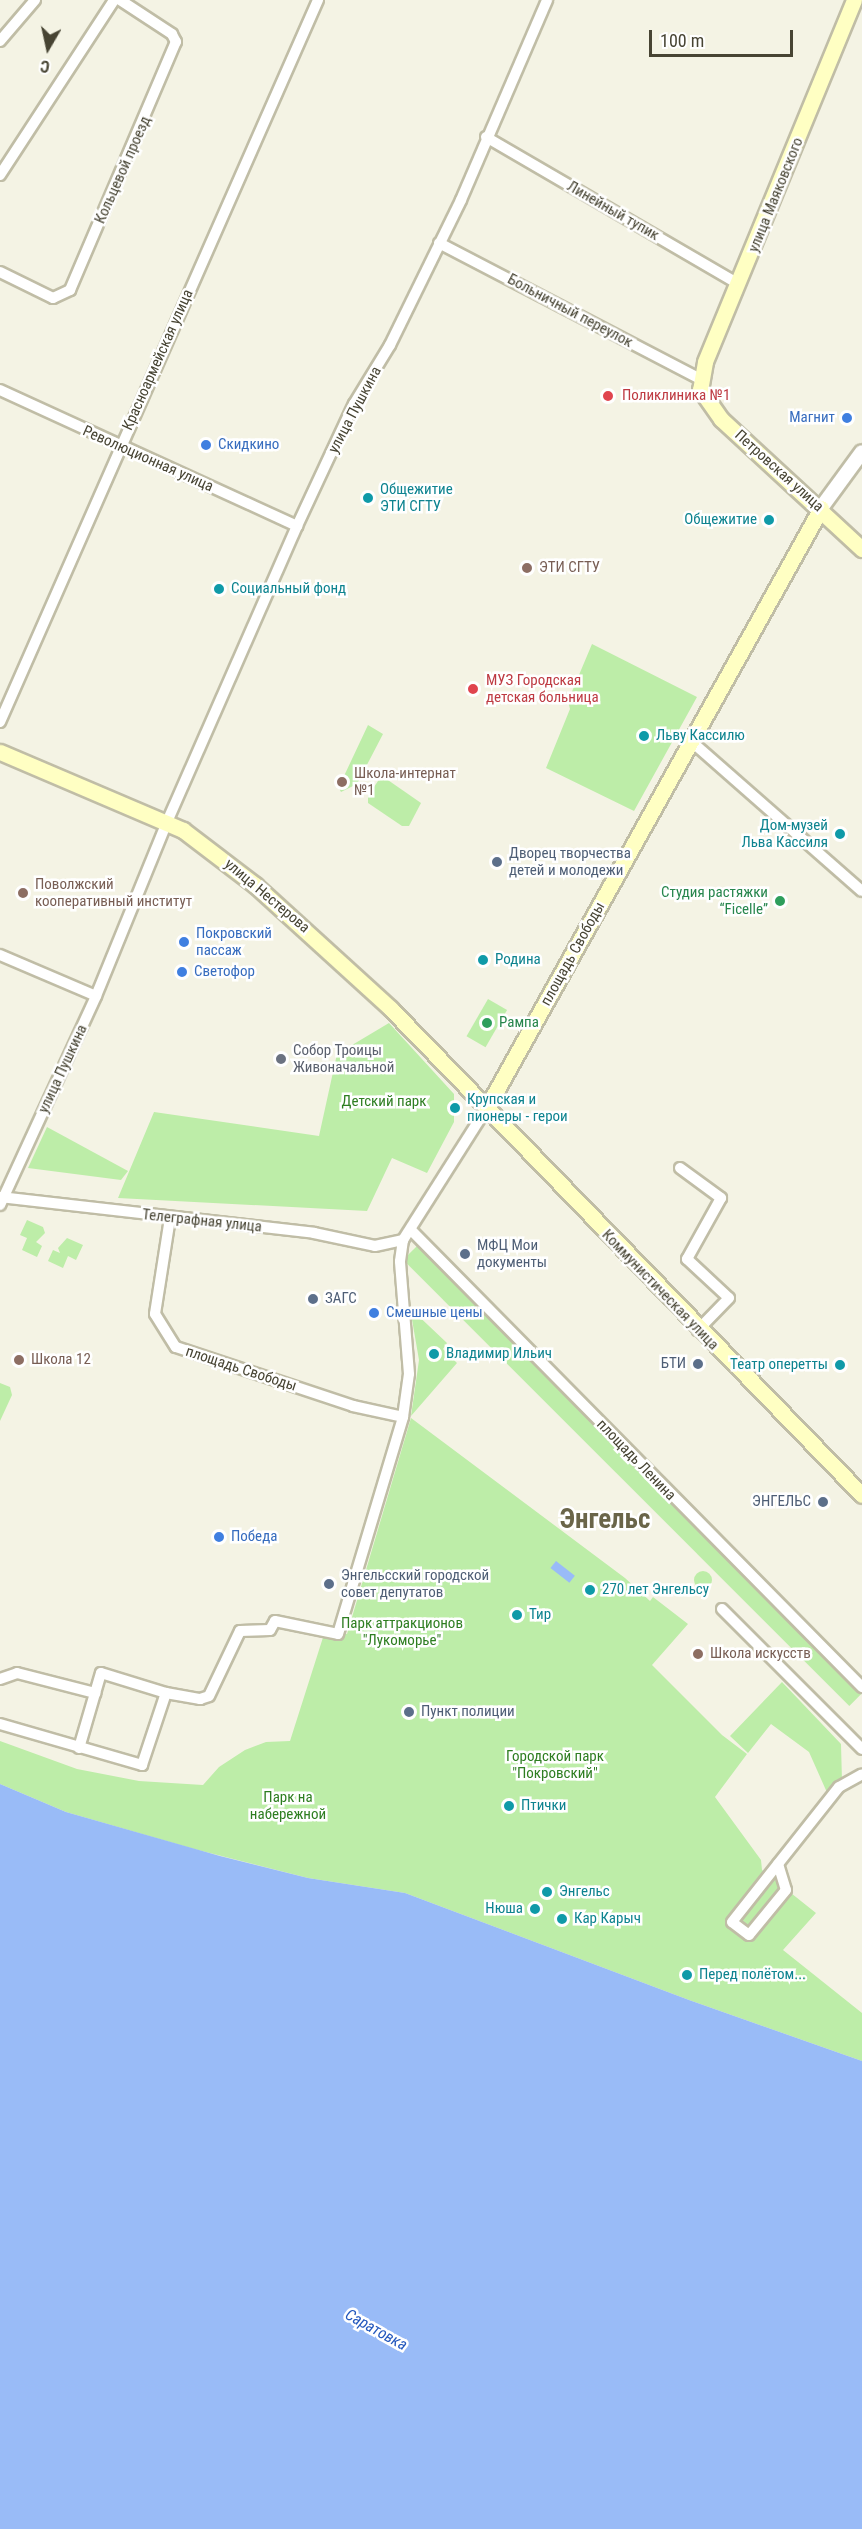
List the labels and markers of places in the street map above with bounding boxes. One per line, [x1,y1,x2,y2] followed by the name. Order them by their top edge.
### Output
[599,387,617,405] marker: Поликлиника №1
[622,387,730,405] place label: Поликлиника №1
[789,409,835,427] place label: Магнит
[840,411,854,425] marker: Магнит
[218,436,279,454] place label: Скидкино
[199,438,213,452] marker: Скидкино
[380,480,453,515] place label: Общежитие ЭТИ СГТУ
[361,491,375,505] marker: Общежитие ЭТИ СГТУ
[684,511,757,529] place label: Общежитие
[762,513,776,527] marker: Общежитие
[539,559,600,577] place label: ЭТИ СГТУ
[520,561,534,575] marker: ЭТИ СГТУ
[231,580,346,598] place label: Социальный фонд
[212,582,226,596] marker: Социальный фонд
[486,671,599,706] place label: МУЗ Городская детская больница
[464,680,482,698] marker: МУЗ Городская детская больница
[656,727,745,745] place label: Льву Кассилю
[637,729,651,743] marker: Льву Кассилю
[354,764,456,799] place label: Школа-интернат №1
[335,775,349,789] marker: Школа-интернат №1
[741,816,828,851] place label: Дом-музей Льва Кассиля
[833,827,847,841] marker: Дом-музей Льва Кассиля
[509,844,631,879] place label: Дворец творчества детей и молодежи
[490,855,504,869] marker: Дворец творчества детей и молодежи
[35,875,192,910] place label: Поволжский кооперативный институт
[661,883,768,918] place label: Студия растяжки “Ficelle”
[16,886,30,900] marker: Поволжский кооперативный институт
[773,894,787,908] marker: Студия растяжки “Ficelle”
[196,924,272,959] place label: Покровский пассаж
[177,935,191,949] marker: Покровский пассаж
[495,951,541,969] place label: Родина
[476,953,490,967] marker: Родина
[194,963,255,981] place label: Светофор
[175,965,189,979] marker: Светофор
[499,1014,539,1032] place label: Рампа
[480,1016,494,1030] marker: Рампа
[293,1041,394,1076] place label: Собор Троицы Живоначальной
[274,1052,288,1066] marker: Собор Троицы Живоначальной
[467,1090,568,1125] place label: Крупская и пионеры - герои
[448,1101,462,1115] marker: Крупская и пионеры - герои
[477,1236,547,1271] place label: МФЦ Мои документы
[458,1247,472,1261] marker: МФЦ Мои документы
[325,1290,357,1308] place label: ЗАГС
[306,1292,320,1306] marker: ЗАГС
[386,1304,483,1322] place label: Смешные цены
[367,1306,381,1320] marker: Смешные цены
[446,1345,552,1363] place label: Владимир Ильич
[427,1347,441,1361] marker: Владимир Ильич
[31,1351,91,1369] place label: Школа 12
[12,1353,26,1367] marker: Школа 12
[661,1355,686,1373] place label: БТИ
[730,1356,828,1374] place label: Театр оперетты
[691,1357,705,1371] marker: БТИ
[833,1358,847,1372] marker: Театр оперетты
[752,1493,811,1511] place label: ЭНГЕЛЬС
[816,1495,830,1509] marker: ЭНГЕЛЬС
[231,1528,277,1546] place label: Победа
[212,1530,226,1544] marker: Победа
[341,1566,489,1601] place label: Энгельсский городской совет депутатов
[322,1577,336,1591] marker: Энгельсский городской совет депутатов
[602,1581,709,1599] place label: 270 лет Энгельсу
[583,1583,597,1597] marker: 270 лет Энгельсу
[529,1606,551,1624] place label: Тир
[510,1608,524,1622] marker: Тир
[710,1645,811,1663] place label: Школа искусств
[691,1647,705,1661] marker: Школа искусств
[421,1703,515,1721] place label: Пункт полиции
[402,1705,416,1719] marker: Пункт полиции
[521,1797,566,1815] place label: Птички
[502,1799,516,1813] marker: Птички
[559,1883,610,1901] place label: Энгельс
[540,1885,554,1899] marker: Энгельс
[485,1900,523,1918] place label: Нюша
[528,1902,542,1916] marker: Нюша
[574,1910,641,1928] place label: Кар Карыч
[555,1912,569,1926] marker: Кар Карыч
[699,1966,806,1984] place label: Перед полётом...
[680,1968,694,1982] marker: Перед полётом...

